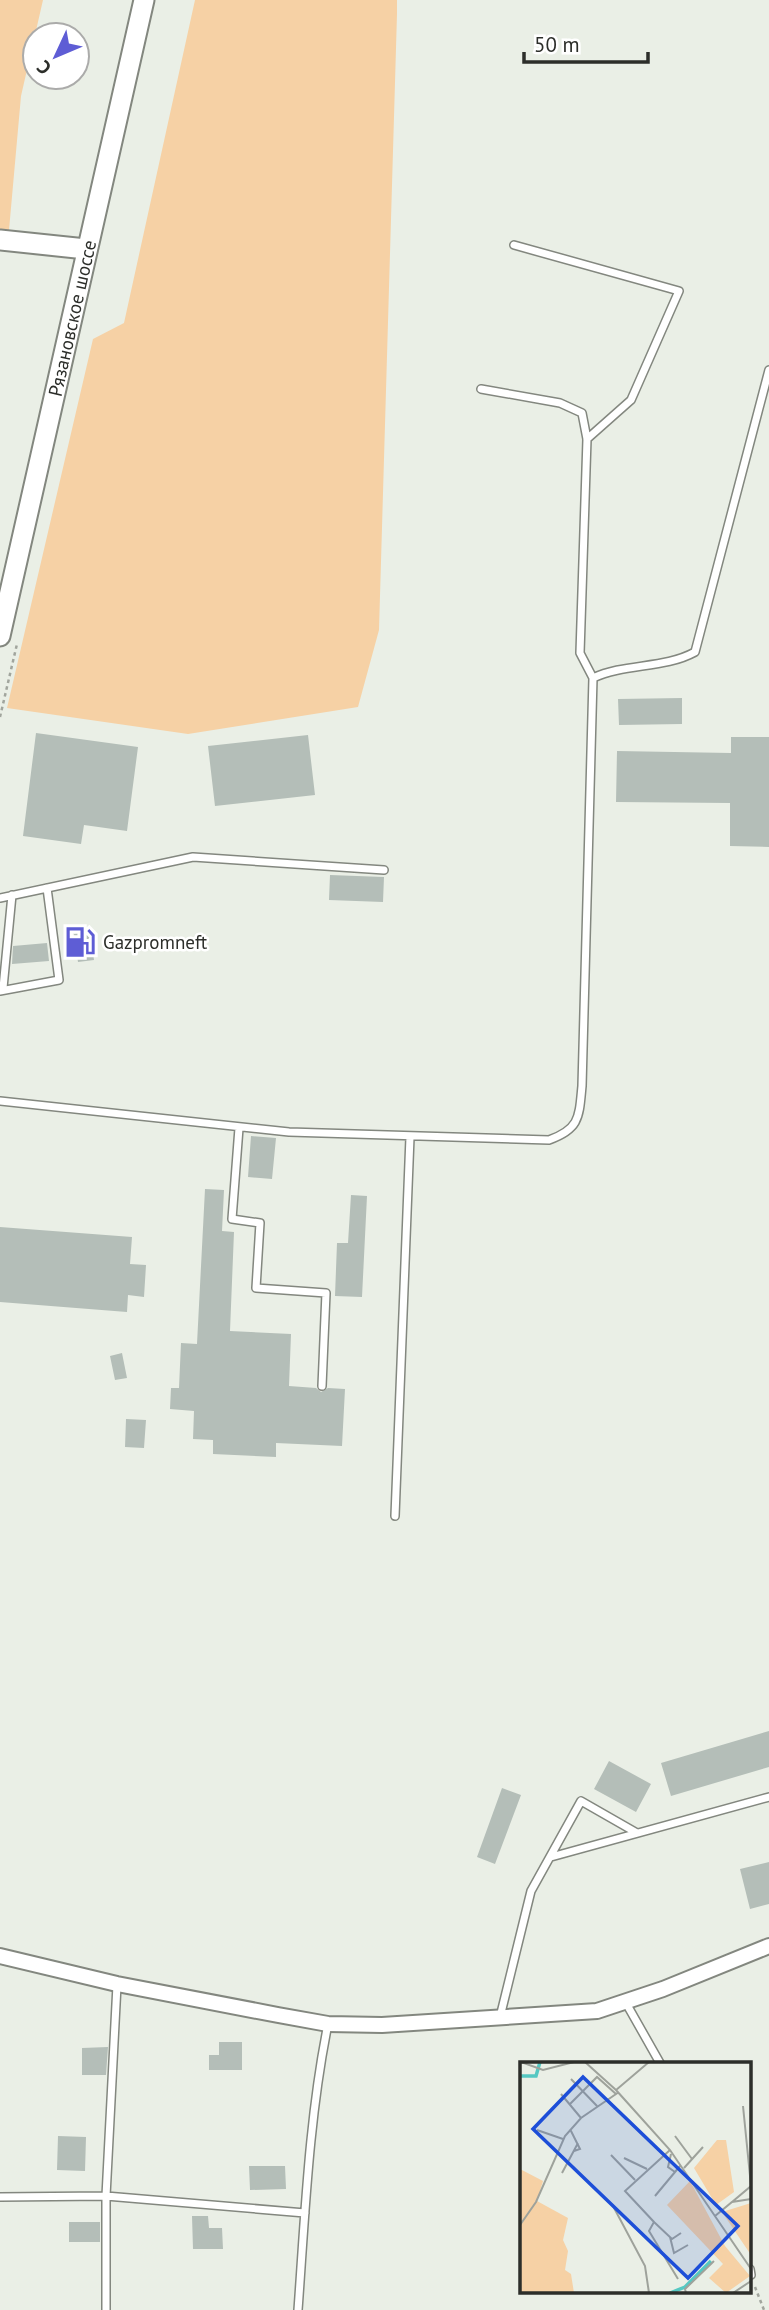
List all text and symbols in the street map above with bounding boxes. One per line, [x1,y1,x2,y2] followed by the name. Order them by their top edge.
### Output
[21,21,91,91] north arrow
[524,21,648,65] scale bar
[534,31,580,58] text: 50 m
[31,55,56,80] text: С
[43,238,101,399] street label: Рязановское шоссе
[63,925,97,959] fuel station icon: Gazpromneft
[103,930,208,954] place label: Gazpromneft
[520,2062,752,2292] inset map

